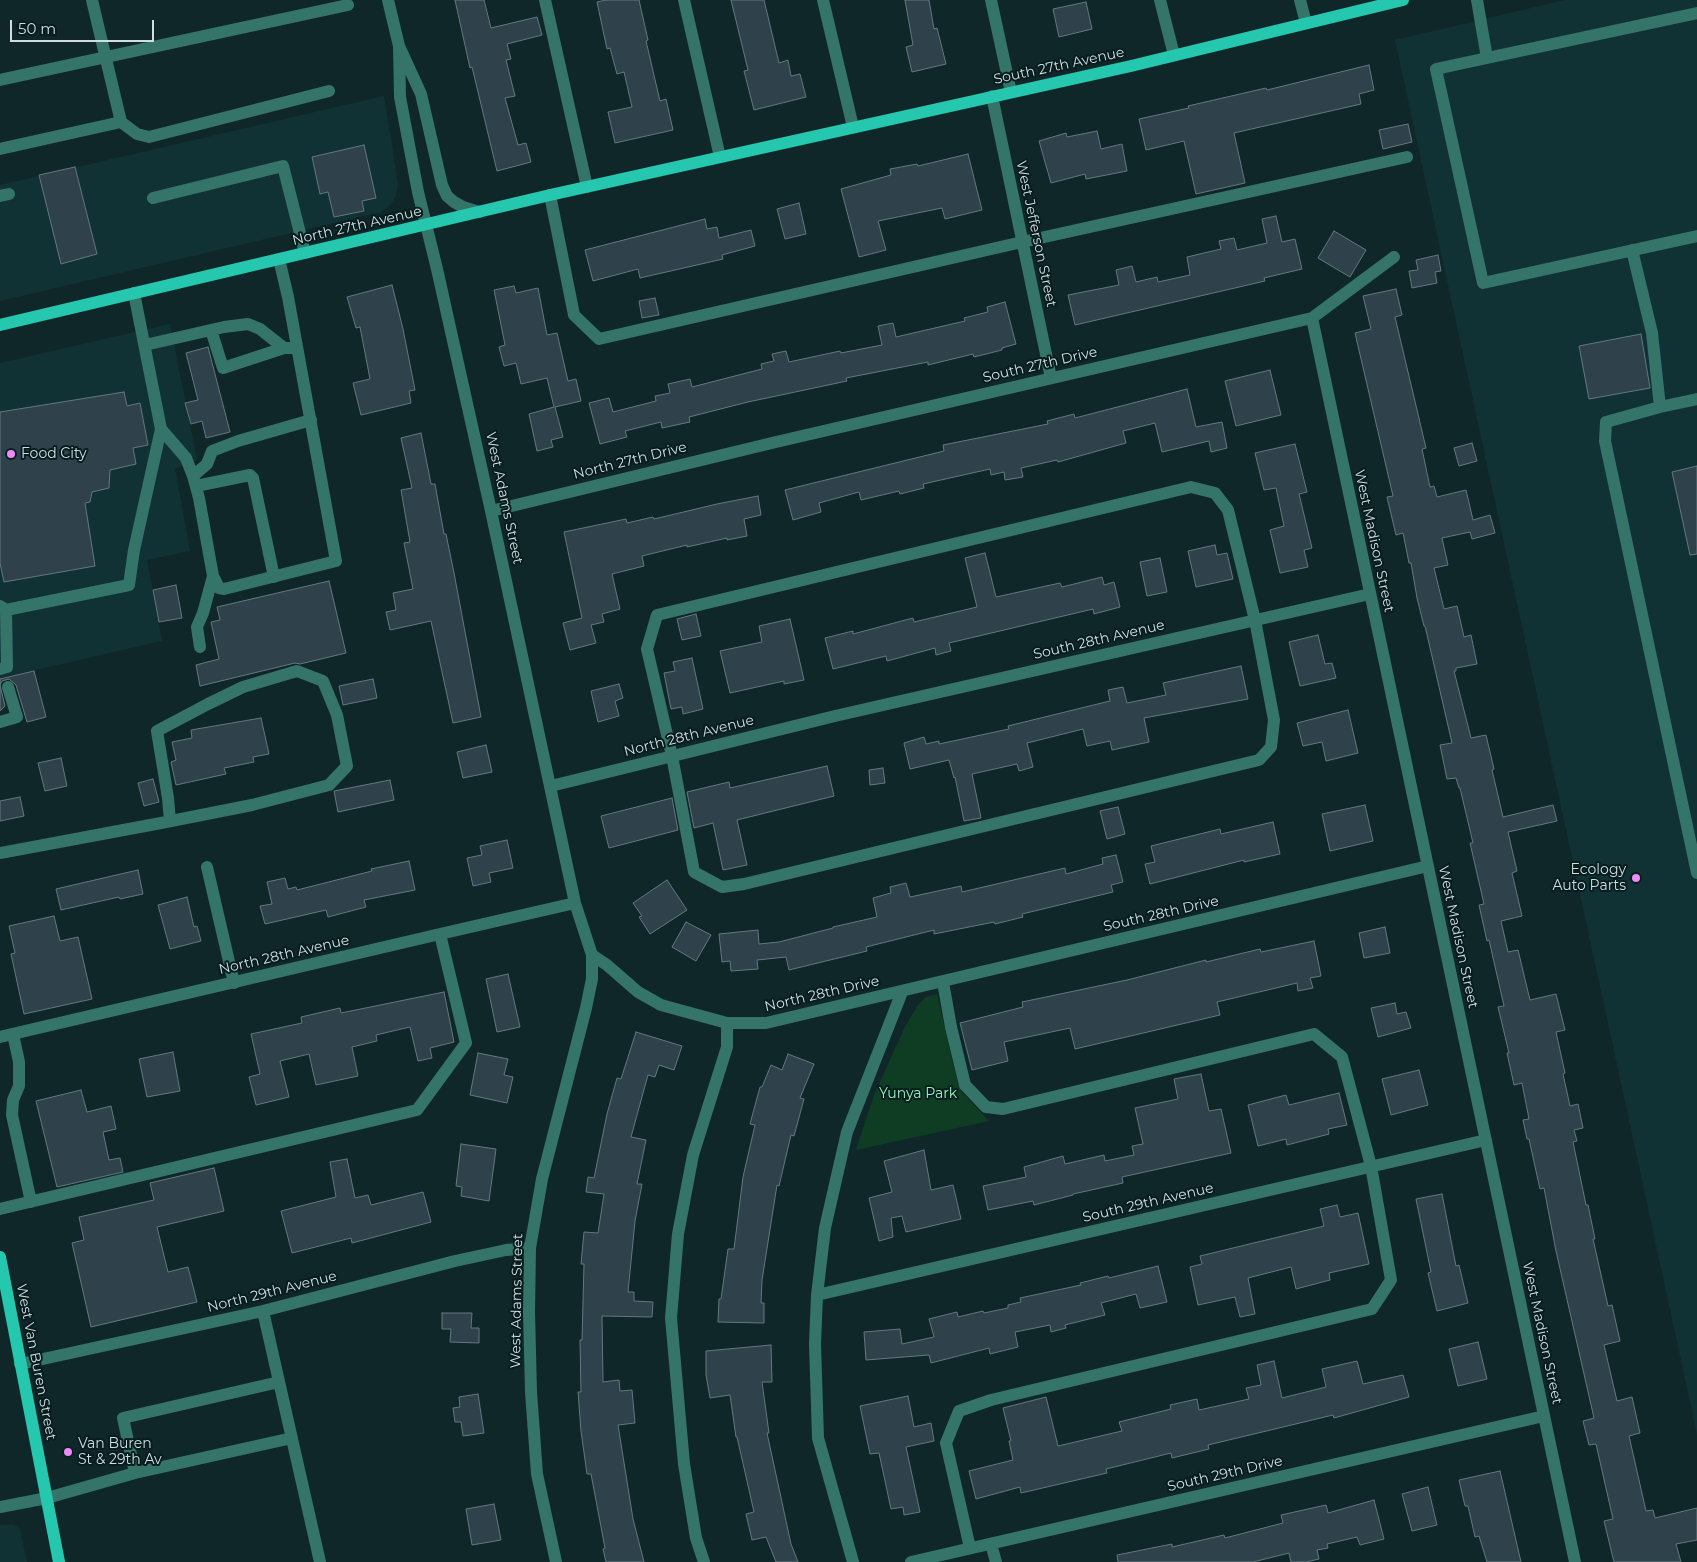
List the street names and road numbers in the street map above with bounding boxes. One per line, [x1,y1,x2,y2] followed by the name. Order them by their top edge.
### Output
[992,44,1126,88] street label: South 27th Avenue
[1012,159,1060,309] street label: West Jefferson Street
[291,203,423,249] street label: North 27th Avenue
[981,344,1099,386] street label: South 27th Drive
[482,430,526,566] street label: West Adams Street
[572,439,688,483] street label: North 27th Drive
[1351,468,1397,614] street label: West Madison Street
[1032,617,1166,663] street label: South 28th Avenue
[622,712,756,760] street label: North 28th Avenue
[1435,864,1481,1010] street label: West Madison Street
[1102,893,1220,935] street label: South 28th Drive
[217,932,351,978] street label: North 28th Avenue
[763,973,881,1015] street label: North 28th Drive
[1081,1180,1215,1226] street label: South 29th Avenue
[507,1233,527,1369] street label: West Adams Street
[1519,1260,1565,1406] street label: West Madison Street
[205,1268,339,1316] street label: North 29th Avenue
[13,1282,59,1442] street label: West Van Buren Street
[1166,1453,1284,1495] street label: South 29th Drive

